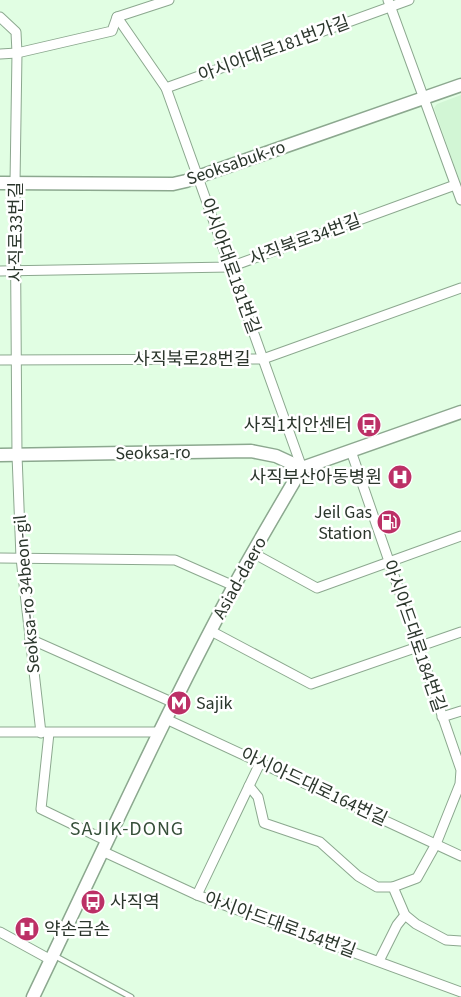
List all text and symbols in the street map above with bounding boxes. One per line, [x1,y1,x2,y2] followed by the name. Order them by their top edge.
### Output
[195,10,353,88] street label: 아시아대로181번가길
[183,134,289,192] street label: Seoksabuk-ro
[4,182,29,282] street label: 사직로33번길
[194,195,266,337] street label: 아시아대로181번길
[246,208,364,272] street label: 사직북로34번길
[133,347,251,372] street label: 사직북로28번길
[356,412,382,438] bus stop icon: 사직1치안센터
[244,413,352,438] place label: 사직1치안센터
[115,440,191,466] street label: Seoksa-ro
[387,464,413,490] hospital icon: 사직부산아동병원
[250,465,382,490] place label: 사직부산아동병원
[314,500,372,546] place label: Jeil Gas Station
[376,509,402,535] fuel station icon: Jeil Gas Station
[8,514,46,674] street label: Seoksa-ro 34beon-gil
[207,532,273,624] street label: Asiad-daero
[376,557,452,715] street label: 아시아드대로184번길
[166,690,192,716] metro station icon: Sajik
[196,691,233,716] place label: Sajik
[237,742,391,832] street label: 아시아드대로164번길
[70,815,184,843] district label: SAJIK-DONG
[201,886,359,964] street label: 아시아드대로154번길
[80,889,106,915] bus stop icon: 사직역
[110,890,160,915] place label: 사직역
[14,916,40,942] hospital icon: 약손금손
[44,917,110,942] place label: 약손금손

